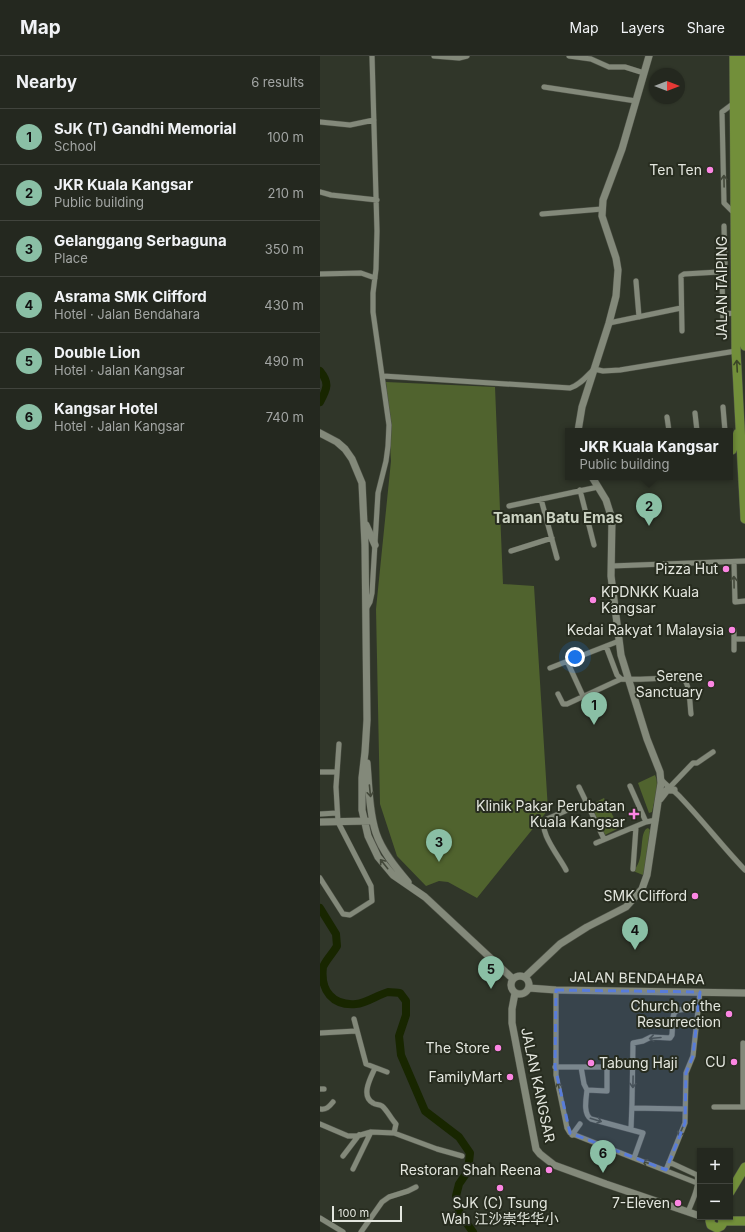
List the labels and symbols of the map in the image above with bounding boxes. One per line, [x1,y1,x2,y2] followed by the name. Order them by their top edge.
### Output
[649,68,685,104] north arrow
[649,161,702,178] place label: Ten Ten
[705,165,715,175] marker: Ten Ten
[720,175,727,188] one-way arrow
[713,236,730,340] street label: JALAN TAIPING
[733,360,741,373] one-way arrow
[636,493,662,526] pin: 2
[493,508,623,527] district label: Taman Batu Emas
[655,560,718,577] place label: Pizza Hut
[721,564,731,574] marker: Pizza Hut
[731,576,738,589] one-way arrow
[601,583,699,616] place label: KPDNKK Kuala Kangsar
[588,595,598,605] marker: KPDNKK Kuala Kangsar
[567,621,724,638] place label: Kedai Rakyat 1 Malaysia
[727,625,737,635] marker: Kedai Rakyat 1 Malaysia
[565,647,585,667] your location
[636,667,703,700] place label: Serene Sanctuary
[706,679,716,689] marker: Serene Sanctuary
[581,692,607,725] pin: 1
[366,784,373,797] one-way arrow
[476,797,625,830] place label: Klinik Pakar Perubatan Kuala Kangsar
[628,808,640,820] marker: Klinik Pakar Perubatan Kuala Kangsar
[426,829,452,862] pin: 3
[379,858,388,869] one-way arrow
[604,887,687,904] place label: SMK Clifford
[690,891,700,901] marker: SMK Clifford
[622,917,648,950] pin: 4
[478,956,504,989] pin: 5
[569,968,705,987] street label: JALAN BENDAHARA
[630,997,721,1030] place label: Church of the Resurrection
[724,1009,734,1019] marker: Church of the Resurrection
[518,1026,559,1144] street label: JALAN KANGSAR
[648,1034,661,1041] one-way arrow
[426,1039,490,1056] place label: The Store
[493,1043,503,1053] marker: The Store
[705,1053,726,1070] place label: CU
[599,1054,678,1071] place label: Tabung Haji
[729,1057,739,1067] marker: CU
[586,1058,596,1068] marker: Tabung Haji
[429,1068,502,1085] place label: FamilyMart
[505,1072,515,1082] marker: FamilyMart
[629,1075,637,1088] one-way arrow
[554,1082,562,1095] one-way arrow
[589,1117,602,1124] one-way arrow
[677,1125,685,1137] one-way arrow
[590,1140,616,1173] pin: 6
[642,1158,654,1166] one-way arrow
[400,1161,541,1178] place label: Restoran Shah Reena
[544,1165,554,1175] marker: Restoran Shah Reena
[495,1183,505,1193] marker: SJK (C) Tsung Wah 江沙崇华华小
[441,1194,559,1227] place label: SJK (C) Tsung Wah 江沙崇华华小
[612,1194,670,1211] place label: 7-Eleven
[673,1198,683,1208] marker: 7-Eleven
[332,1204,402,1223] scale bar

